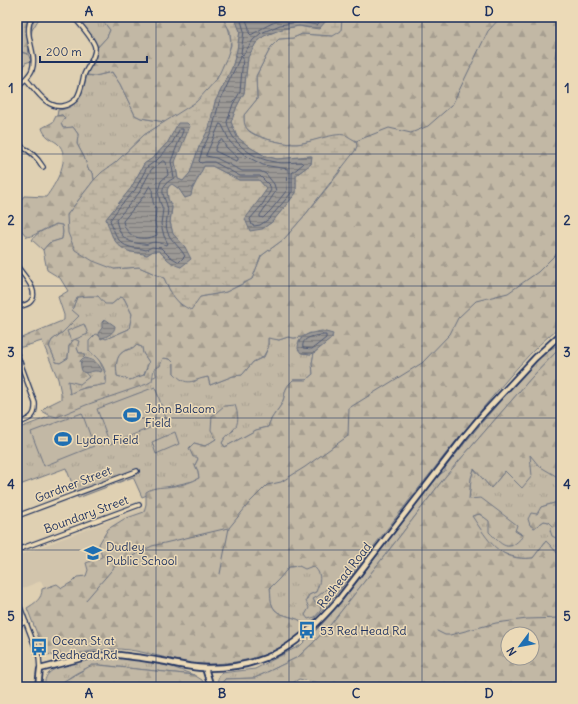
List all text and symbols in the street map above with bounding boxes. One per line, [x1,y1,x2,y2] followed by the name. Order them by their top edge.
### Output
[85,3,94,20] text: A
[218,3,227,20] text: B
[352,3,361,20] text: C
[484,3,494,20] text: D
[40,38,147,64] scale bar
[46,44,82,59] text: 200 m
[8,80,14,97] text: 1
[564,80,570,97] text: 1
[7,212,15,229] text: 2
[563,212,571,229] text: 2
[7,344,15,361] text: 3
[563,344,571,361] text: 3
[145,401,216,430] place label: John Balcom Field
[122,405,142,425] sports icon: John Balcom Field
[53,429,73,449] sports icon: Lydon Field
[76,432,139,447] place label: Lydon Field
[33,463,113,505] street label: Gardner Street
[7,476,15,493] text: 4
[563,476,571,493] text: 4
[42,492,130,536] street label: Boundary Street
[106,539,177,568] place label: Dudley Public School
[314,539,374,611] street label: Redhead Road
[83,543,103,563] school or university icon: Dudley Public School
[7,608,15,625] text: 5
[563,608,571,625] text: 5
[297,620,317,640] bus stop icon: 53 Red Head Rd
[320,623,407,638] place label: 53 Red Head Rd
[500,626,540,666] north arrow
[52,633,118,662] place label: Ocean St at Redhead Rd
[29,637,49,657] bus stop icon: Ocean St at Redhead Rd
[504,644,519,658] text: N
[85,685,94,702] text: A
[218,685,227,702] text: B
[352,685,361,702] text: C
[484,685,494,702] text: D

